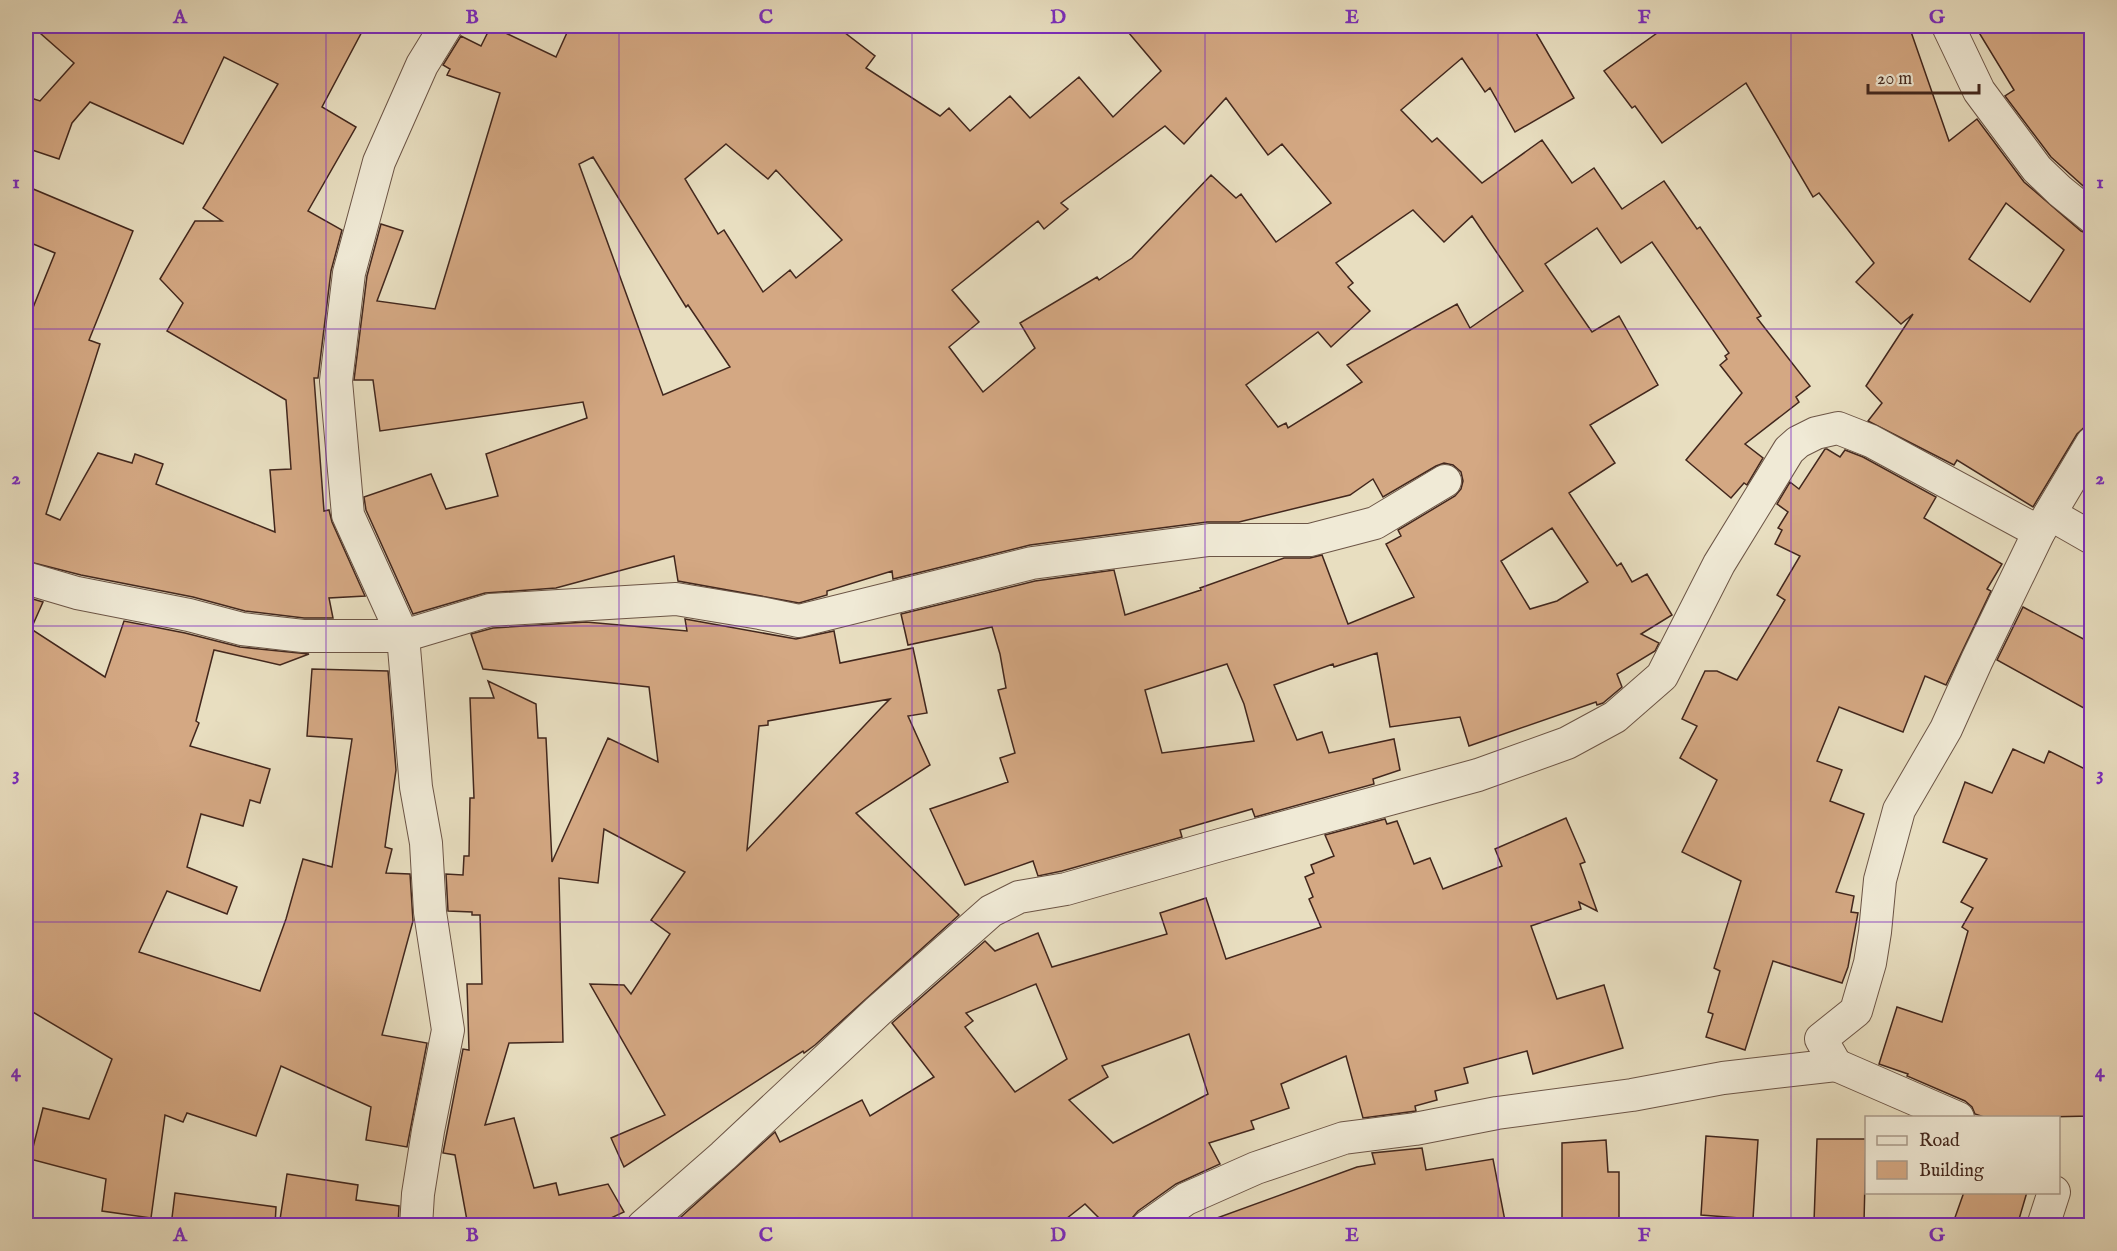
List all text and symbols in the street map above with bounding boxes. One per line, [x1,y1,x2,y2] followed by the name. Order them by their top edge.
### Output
[172,5,188,30] text: A
[465,5,479,30] text: B
[759,5,773,30] text: C
[1050,5,1066,30] text: D
[1345,5,1359,30] text: E
[1638,5,1651,30] text: F
[1929,5,1946,30] text: G
[1868,57,1979,95] scale bar
[1877,68,1912,91] text: 20 m
[12,170,20,195] text: 1
[2096,170,2104,195] text: 1
[11,466,21,491] text: 2
[2095,466,2105,491] text: 2
[12,762,20,787] text: 3
[2096,762,2104,787] text: 3
[11,1059,22,1084] text: 4
[2095,1059,2106,1084] text: 4
[1865,1116,2060,1194] legend
[1919,1130,1960,1153] text: Road
[1919,1160,1984,1183] text: Building
[172,1223,188,1248] text: A
[465,1223,479,1248] text: B
[759,1223,773,1248] text: C
[1050,1223,1066,1248] text: D
[1345,1223,1359,1248] text: E
[1638,1223,1651,1248] text: F
[1929,1223,1946,1248] text: G

